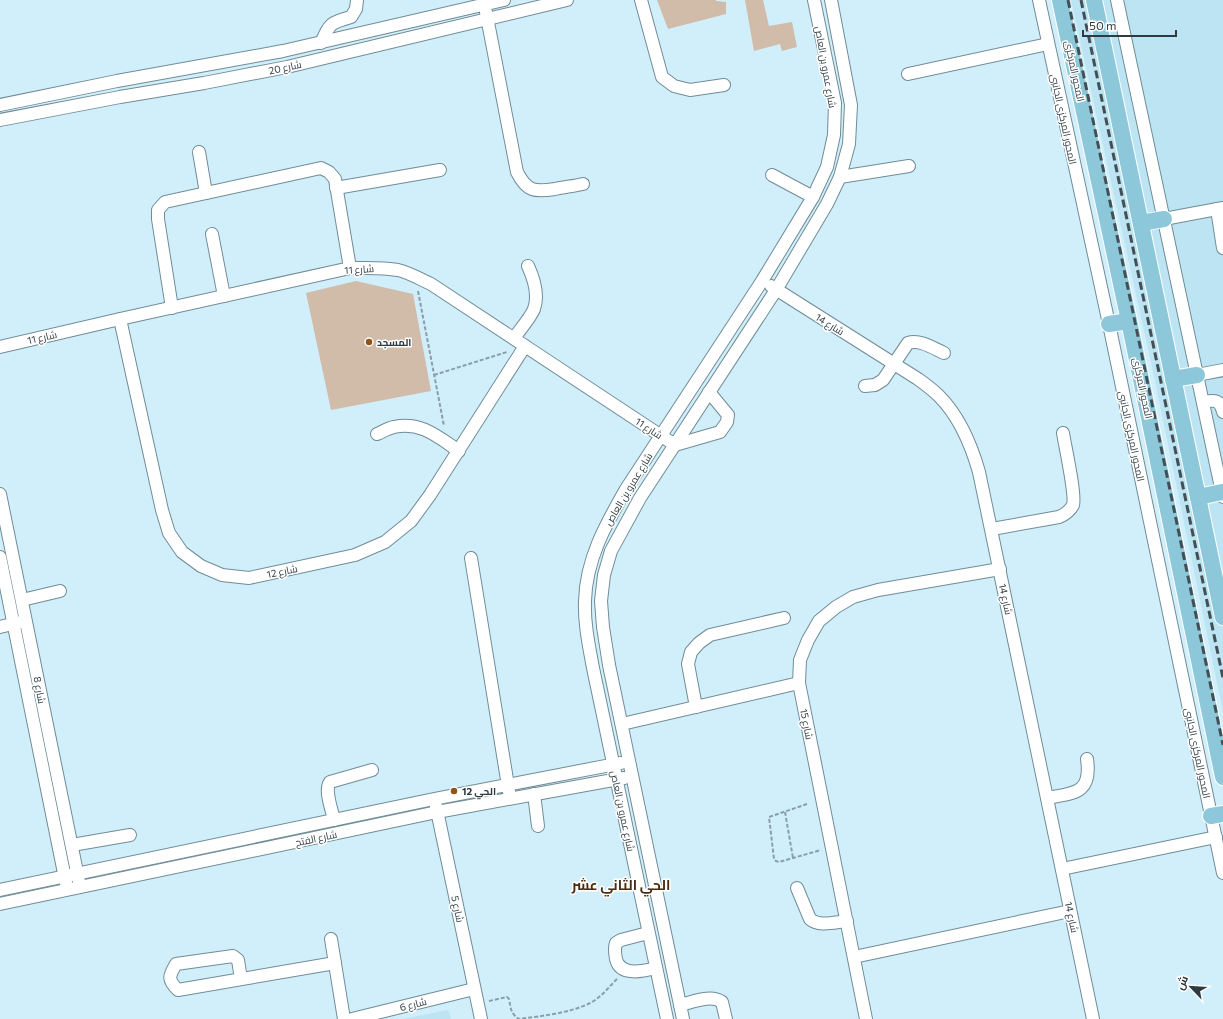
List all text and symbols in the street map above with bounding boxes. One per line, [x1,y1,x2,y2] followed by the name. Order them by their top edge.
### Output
[1083,12,1176,38] scale bar
[1089,18,1117,32] text: 50 m
[812,25,839,109] street label: شارع عمرو بن العاص
[1062,39,1087,103] street label: المحور المركزى
[267,58,303,77] street label: شارع 20
[1048,73,1079,165] street label: المحور المركزى الجانبى
[344,262,374,277] street label: شارع 11
[813,311,847,338] street label: شارع 14
[26,328,58,347] street label: شارع 11
[377,336,411,349] place label: المسجد
[364,337,374,347] marker: المسجد
[1130,356,1155,420] street label: المحور المركزى
[1116,390,1147,482] street label: المحور المركزى الجانبى
[633,415,665,442] street label: شارع 11
[602,451,655,528] street label: شارع عمرو بن العاص
[266,562,299,581] street label: شارع 12
[996,582,1015,616] street label: شارع 14
[31,675,49,705] street label: شارع 8
[797,707,816,741] street label: شارع 15
[1182,707,1213,799] street label: المحور المركزى الجانبى
[608,769,637,853] street label: شارع عمرو بن العاص
[462,785,496,800] place label: الحي 12
[449,786,459,796] marker: الحي 12
[294,828,338,849] street label: شارع الفتح
[571,876,670,897] district label: الحي الثاني عشر
[448,895,467,924] street label: شارع 5
[1062,900,1081,934] street label: شارع 14
[1171,967,1211,1007] north arrow
[1173,973,1191,992] text: ش
[398,995,428,1014] street label: شارع 6

